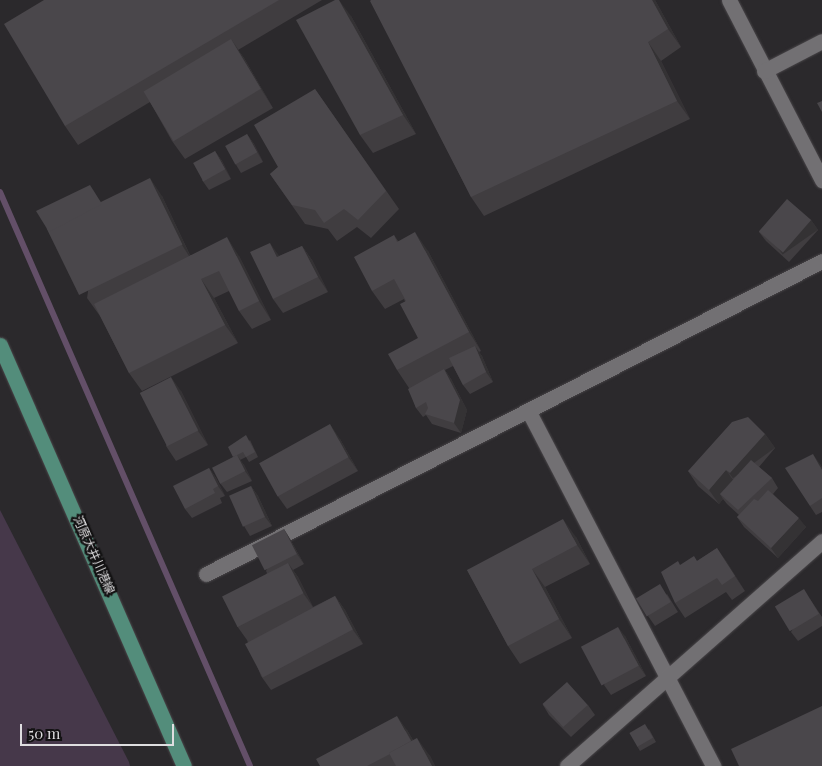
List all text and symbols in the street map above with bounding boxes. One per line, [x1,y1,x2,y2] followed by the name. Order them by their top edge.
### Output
[70,514,118,596] street label: 河原大井川港線
[22,714,176,746] scale bar
[28,723,60,743] text: 50 m

